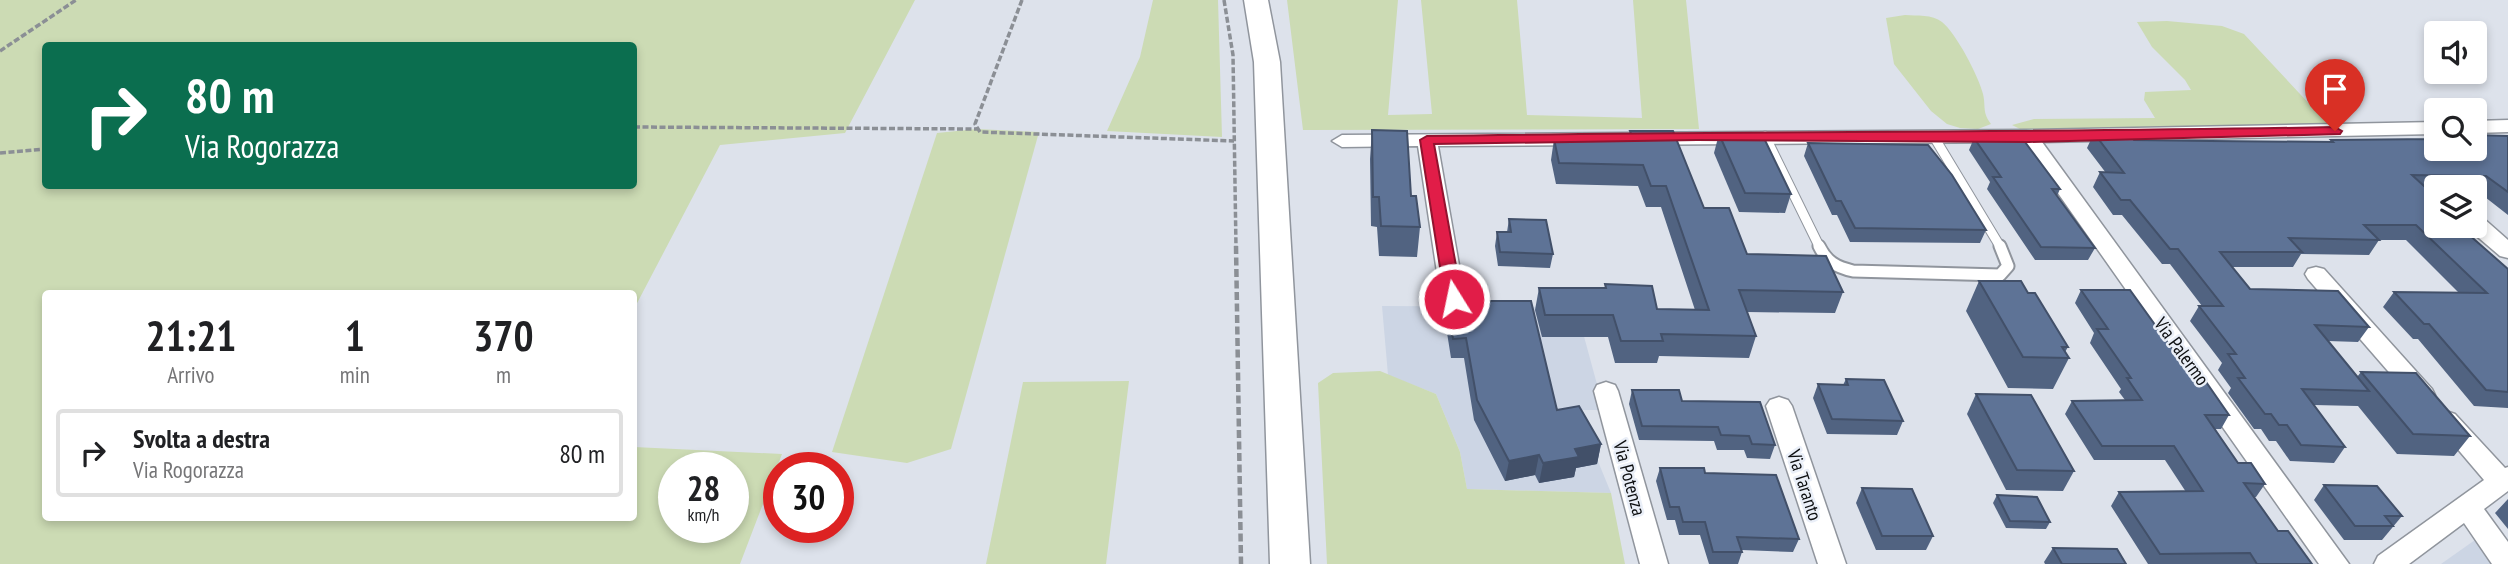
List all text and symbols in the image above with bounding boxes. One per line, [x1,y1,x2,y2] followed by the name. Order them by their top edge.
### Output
[2424,21,2487,238] map controls
[2424,21,2487,84] button: sound
[2305,59,2365,131] pin
[185,63,274,127] text: 80 m
[70,70,161,161] icon: right
[2316,70,2354,108] icon: arrive
[2424,98,2487,161] button: search
[185,125,339,167] text: Via Rogorazza
[2424,175,2487,238] button: layers
[1417,262,1491,336] position arrow
[145,308,236,363] text: 21:21
[345,308,365,363] text: 1
[473,308,534,363] text: 370
[2149,311,2215,390] street label: Via Palermo
[167,360,215,389] text: Arrivo
[340,360,370,389] text: min
[496,360,511,389] text: m
[133,422,270,455] text: Svolta a destra
[74,434,112,472] icon: right
[559,437,605,470] text: 80 m
[1608,437,1651,518] street label: Via Potenza
[1782,446,1828,523] street label: Via Taranto
[763,452,854,543] speed limit sign: 30
[133,455,244,484] text: Via Rogorazza
[687,465,720,511] text: 28
[688,503,719,526] text: km/h

